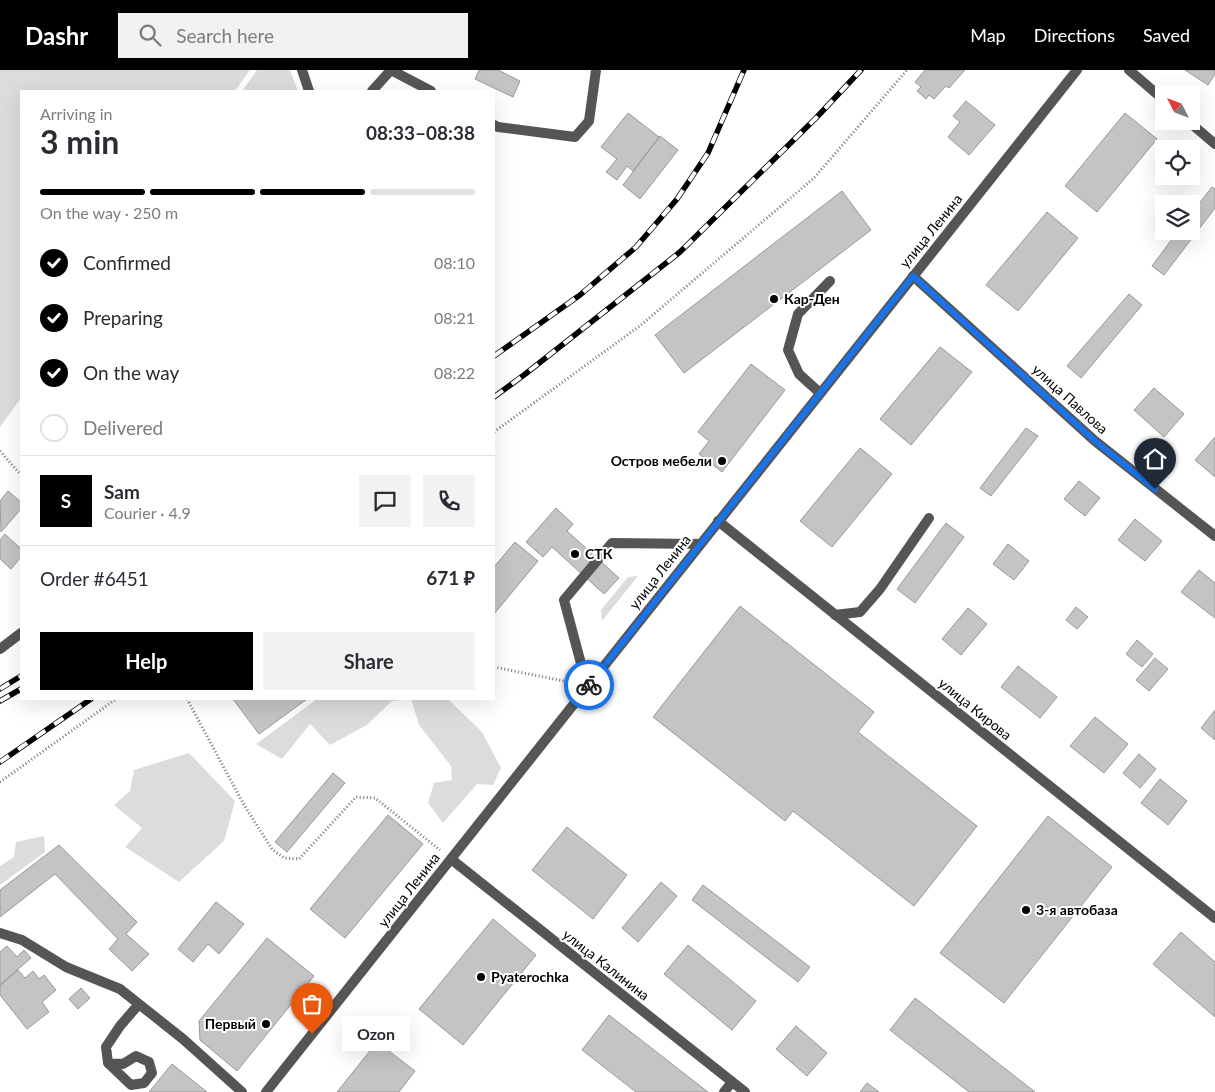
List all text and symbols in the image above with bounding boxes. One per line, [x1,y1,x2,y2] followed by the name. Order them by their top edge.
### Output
[118,13,468,58] search box
[25,21,88,50] text: Dashr
[136,21,164,49] icon: search
[176,24,274,47] text: Search here
[970,24,1006,46] text: Map
[1034,24,1115,46] text: Directions
[1143,24,1190,46] text: Saved
[1155,85,1200,130] north arrow
[1155,85,1200,240] map controls
[40,104,113,123] text: Arriving in
[366,121,475,144] text: 08:33–08:38
[40,122,119,161] text: 3 min
[1155,140,1200,185] button: locate
[896,190,966,271] street label: улица Ленина
[1155,195,1200,240] button: layers
[40,203,178,222] text: On the way · 250 m
[40,249,68,277] icon: check
[83,251,171,274] text: Confirmed
[434,253,475,272] text: 08:10
[784,290,840,307] place label: Кар-Ден
[768,293,780,305] marker: Кар-Ден
[40,304,68,332] icon: check
[83,306,163,329] text: Preparing
[434,308,475,327] text: 08:21
[40,359,68,387] icon: check
[1029,360,1112,437] street label: улица Павлова
[83,361,179,384] text: On the way
[434,363,475,382] text: 08:22
[83,416,163,439] text: Delivered
[1134,438,1176,489] pin
[1141,445,1169,473] icon: home
[611,452,712,469] place label: Остров мебели
[716,455,728,467] marker: Остров мебели
[359,475,411,527] button: chat
[423,475,475,527] button: phone
[104,480,140,503] text: Sam
[61,489,71,512] text: S
[104,503,191,522] text: Courier · 4.9
[625,531,694,612] street label: улица Ленина
[585,545,613,562] place label: СТК
[569,548,581,560] marker: СТК
[426,566,475,589] text: 671 ₽
[40,567,149,590] text: Order #6451
[40,632,253,690] button: Help
[263,632,475,690] button: Share
[564,660,614,710] courier
[575,671,603,699] icon: bike
[935,674,1015,743] street label: улица Кирова
[374,849,443,930] street label: улица Ленина
[1036,901,1118,918] place label: 3-я автобаза
[1020,904,1032,916] marker: 3-я автобаза
[560,926,653,1004] street label: улица Калинина
[491,968,569,985] place label: Pyaterochka
[475,971,487,983] marker: Pyaterochka
[291,983,333,1034] pin
[298,990,326,1018] icon: bag
[205,1015,256,1032] place label: Первый
[342,1016,410,1052] callout: Ozon
[260,1018,272,1030] marker: Первый
[357,1024,395,1043] text: Ozon

